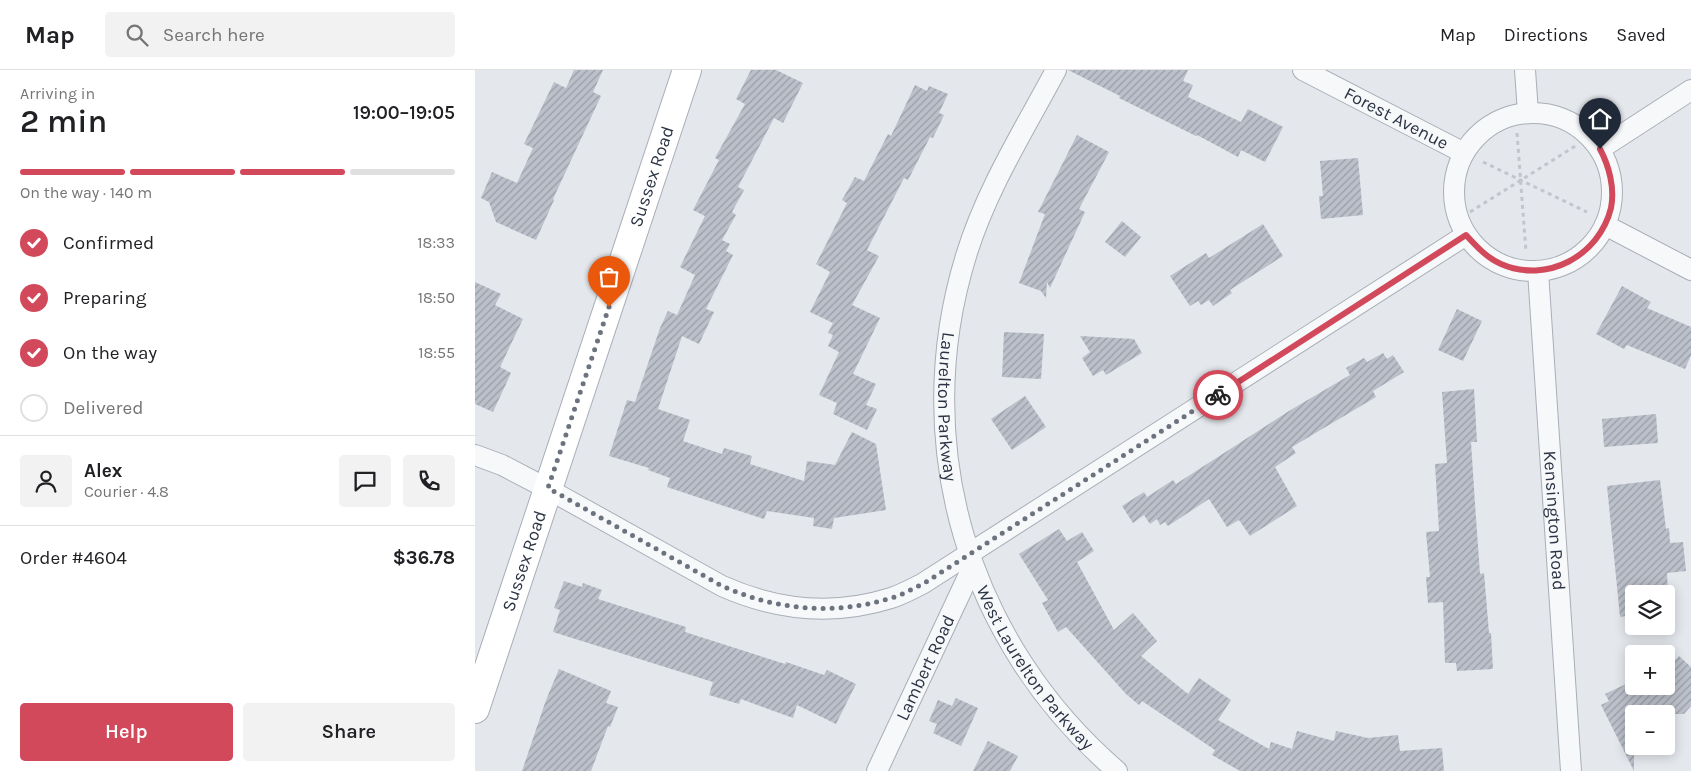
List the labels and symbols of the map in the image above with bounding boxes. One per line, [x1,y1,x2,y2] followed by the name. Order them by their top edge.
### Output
[1340,82,1452,154] street label: Forest Avenue
[1579,98,1621,149] pin
[625,123,679,230] street label: Sussex Road
[588,256,630,307] pin
[933,331,962,484] street label: Laurelton Parkway
[1193,370,1243,420] courier
[1539,450,1570,591] street label: Kensington Road
[497,508,551,614] street label: Sussex Road
[972,582,1099,755] street label: West Laurelton Parkway
[891,611,960,724] street label: Lambert Road

